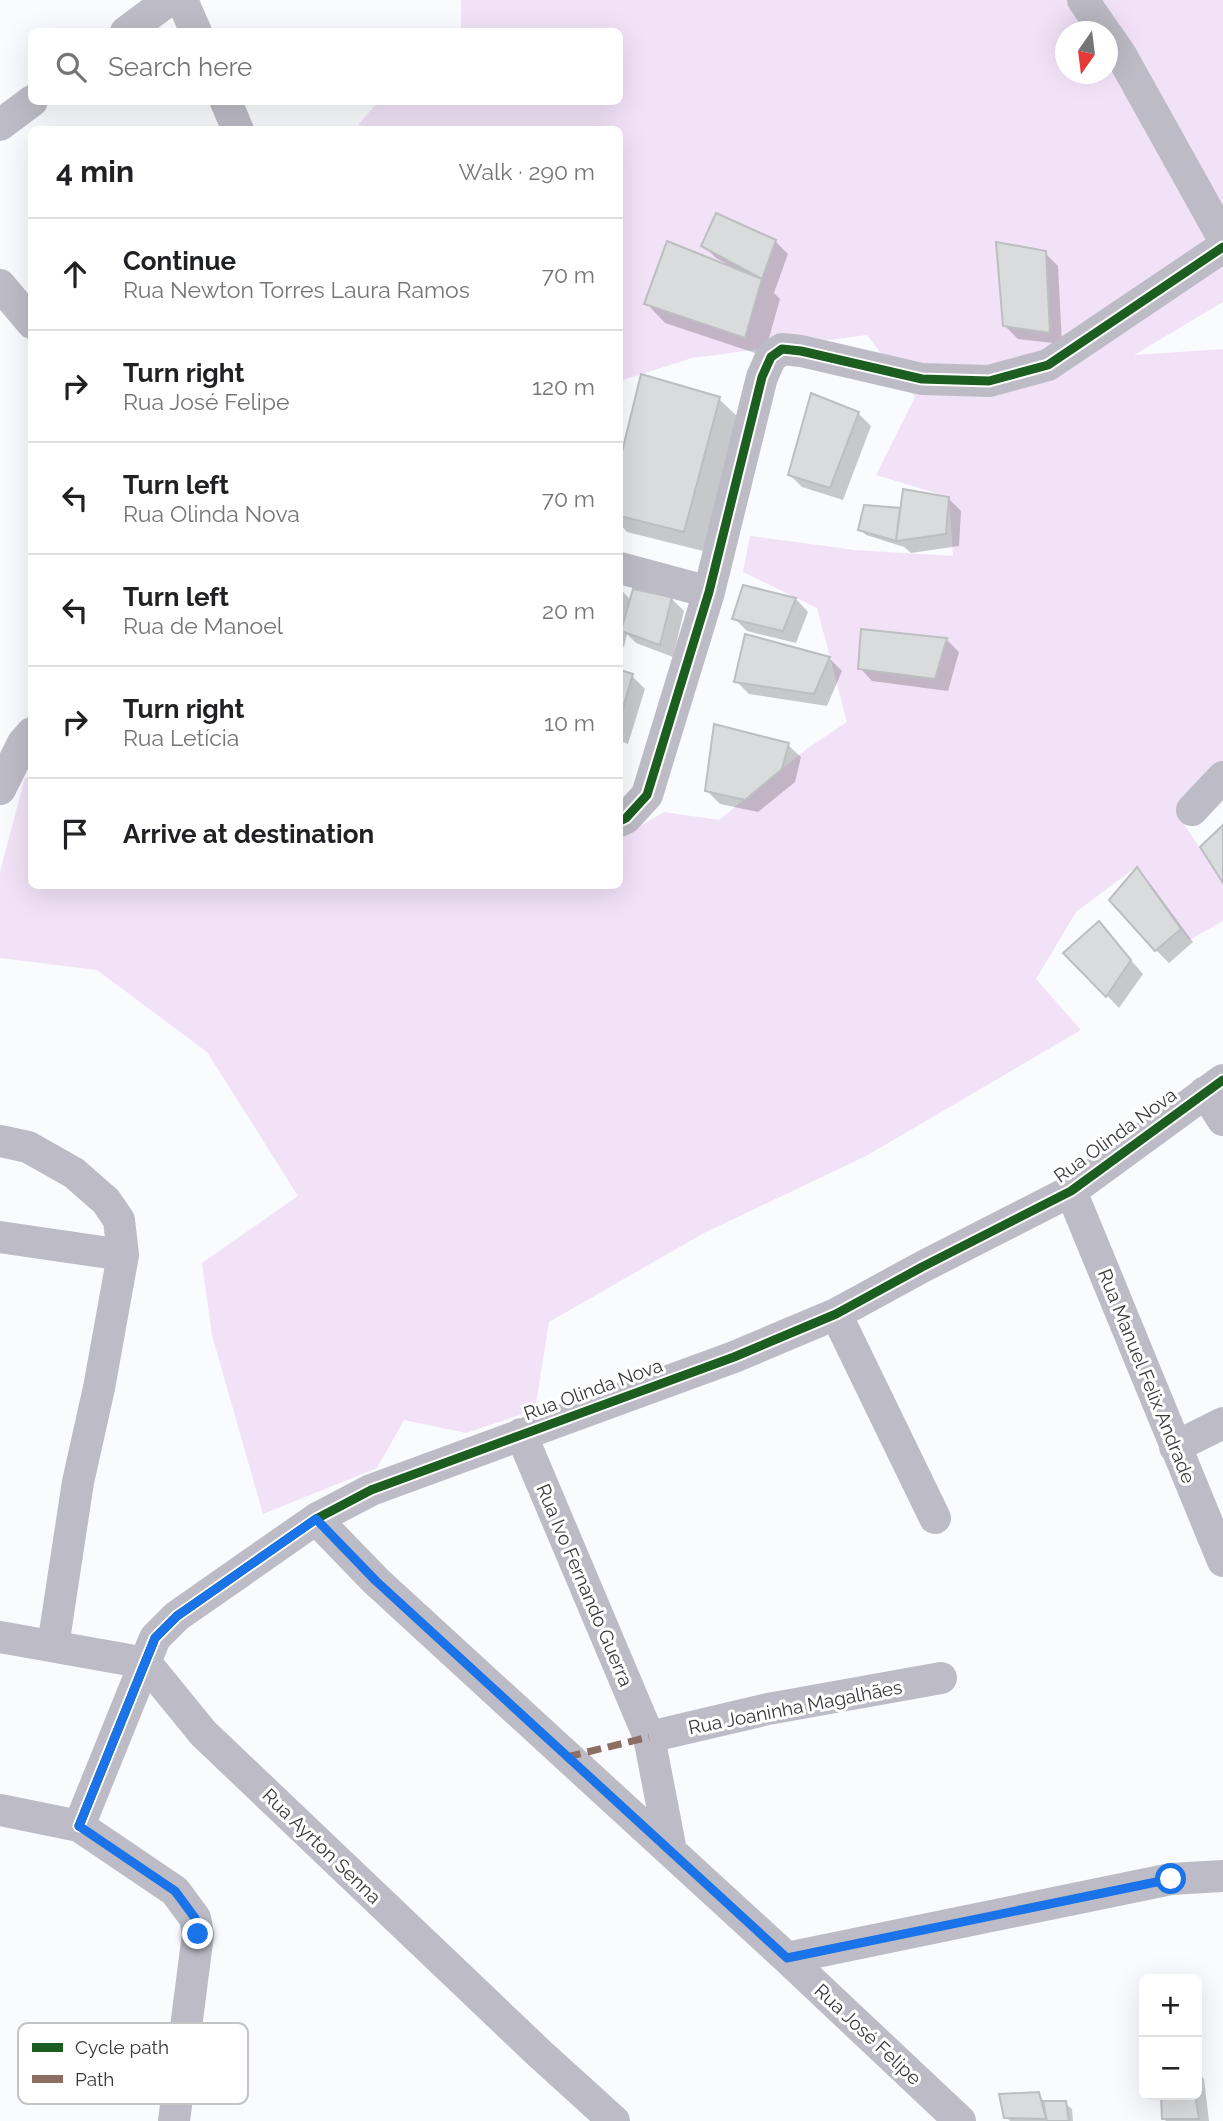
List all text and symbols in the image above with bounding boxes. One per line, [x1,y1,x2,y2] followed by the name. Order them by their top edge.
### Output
[1055,21,1118,84] north arrow
[28,28,623,105] search box
[52,48,90,86] icon: search
[108,52,252,82] text: Search here
[56,154,134,189] text: 4 min
[459,158,595,185] text: Walk · 290 m
[123,246,236,276] text: Continue
[56,255,94,293] icon: ahead
[542,261,595,288] text: 70 m
[123,276,470,303] text: Rua Newton Torres Laura Ramos
[123,358,244,388] text: Turn right
[56,367,94,405] icon: right
[532,373,595,400] text: 120 m
[123,388,290,415] text: Rua José Felipe
[123,470,229,500] text: Turn left
[56,479,94,517] icon: left
[542,485,595,512] text: 70 m
[123,500,300,527] text: Rua Olinda Nova
[123,582,229,612] text: Turn left
[56,591,94,629] icon: left
[542,597,595,624] text: 20 m
[123,612,283,639] text: Rua de Manoel
[123,694,244,724] text: Turn right
[56,703,94,741] icon: right
[544,709,595,736] text: 10 m
[123,724,239,751] text: Rua Letícia
[56,815,94,853] icon: arrive
[123,819,374,849] text: Arrive at destination
[1049,1083,1181,1187] street label: Rua Olinda Nova
[1094,1266,1200,1486] street label: Rua Manuel Felix Andrade
[521,1354,665,1424] street label: Rua Olinda Nova
[532,1480,638,1690] street label: Rua Ivo Fernando Guerra
[686,1675,904,1739] street label: Rua Joaninha Magalhães
[258,1784,386,1908] street label: Rua Ayrton Senna
[1155,1863,1186,1894] route start
[182,1918,213,1949] route end
[1139,1974,1202,2100] map controls
[1139,1974,1202,2037] button: +
[810,1979,926,2089] street label: Rua José Felipe
[18,2023,248,2104] legend
[75,2036,169,2058] text: Cycle path
[1139,2037,1202,2100] button: −
[75,2068,114,2090] text: Path

